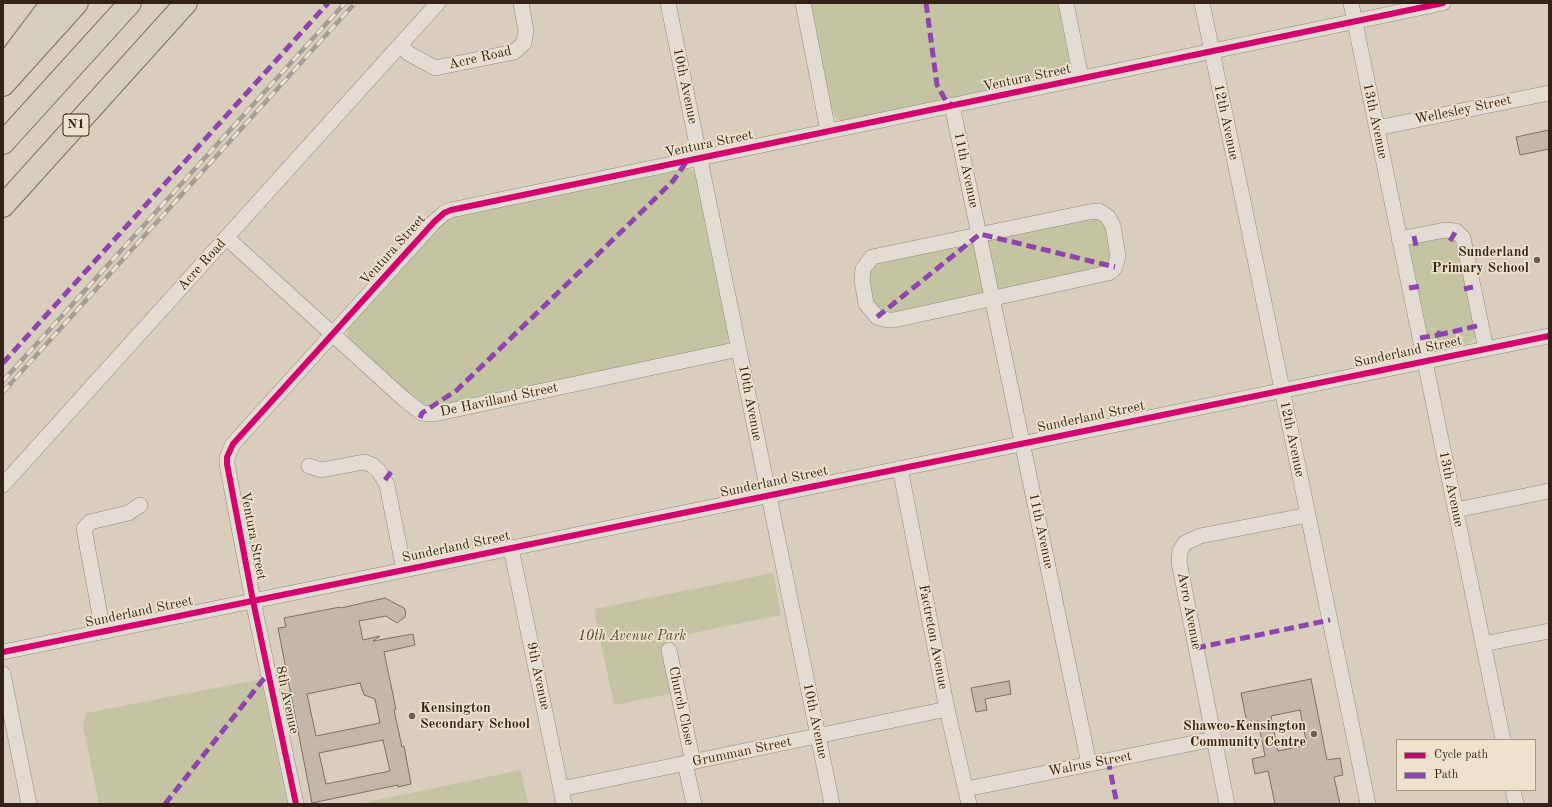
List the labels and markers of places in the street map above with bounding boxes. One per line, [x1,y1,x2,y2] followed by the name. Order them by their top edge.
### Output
[1432,244,1529,276] place label: Sunderland Primary School
[1532,255,1542,265] marker: Sunderland Primary School
[420,700,530,732] place label: Kensington Secondary School
[407,711,417,721] marker: Kensington Secondary School
[1183,718,1306,750] place label: Shawco-Kensington Community Centre
[1309,729,1319,739] marker: Shawco-Kensington Community Centre

